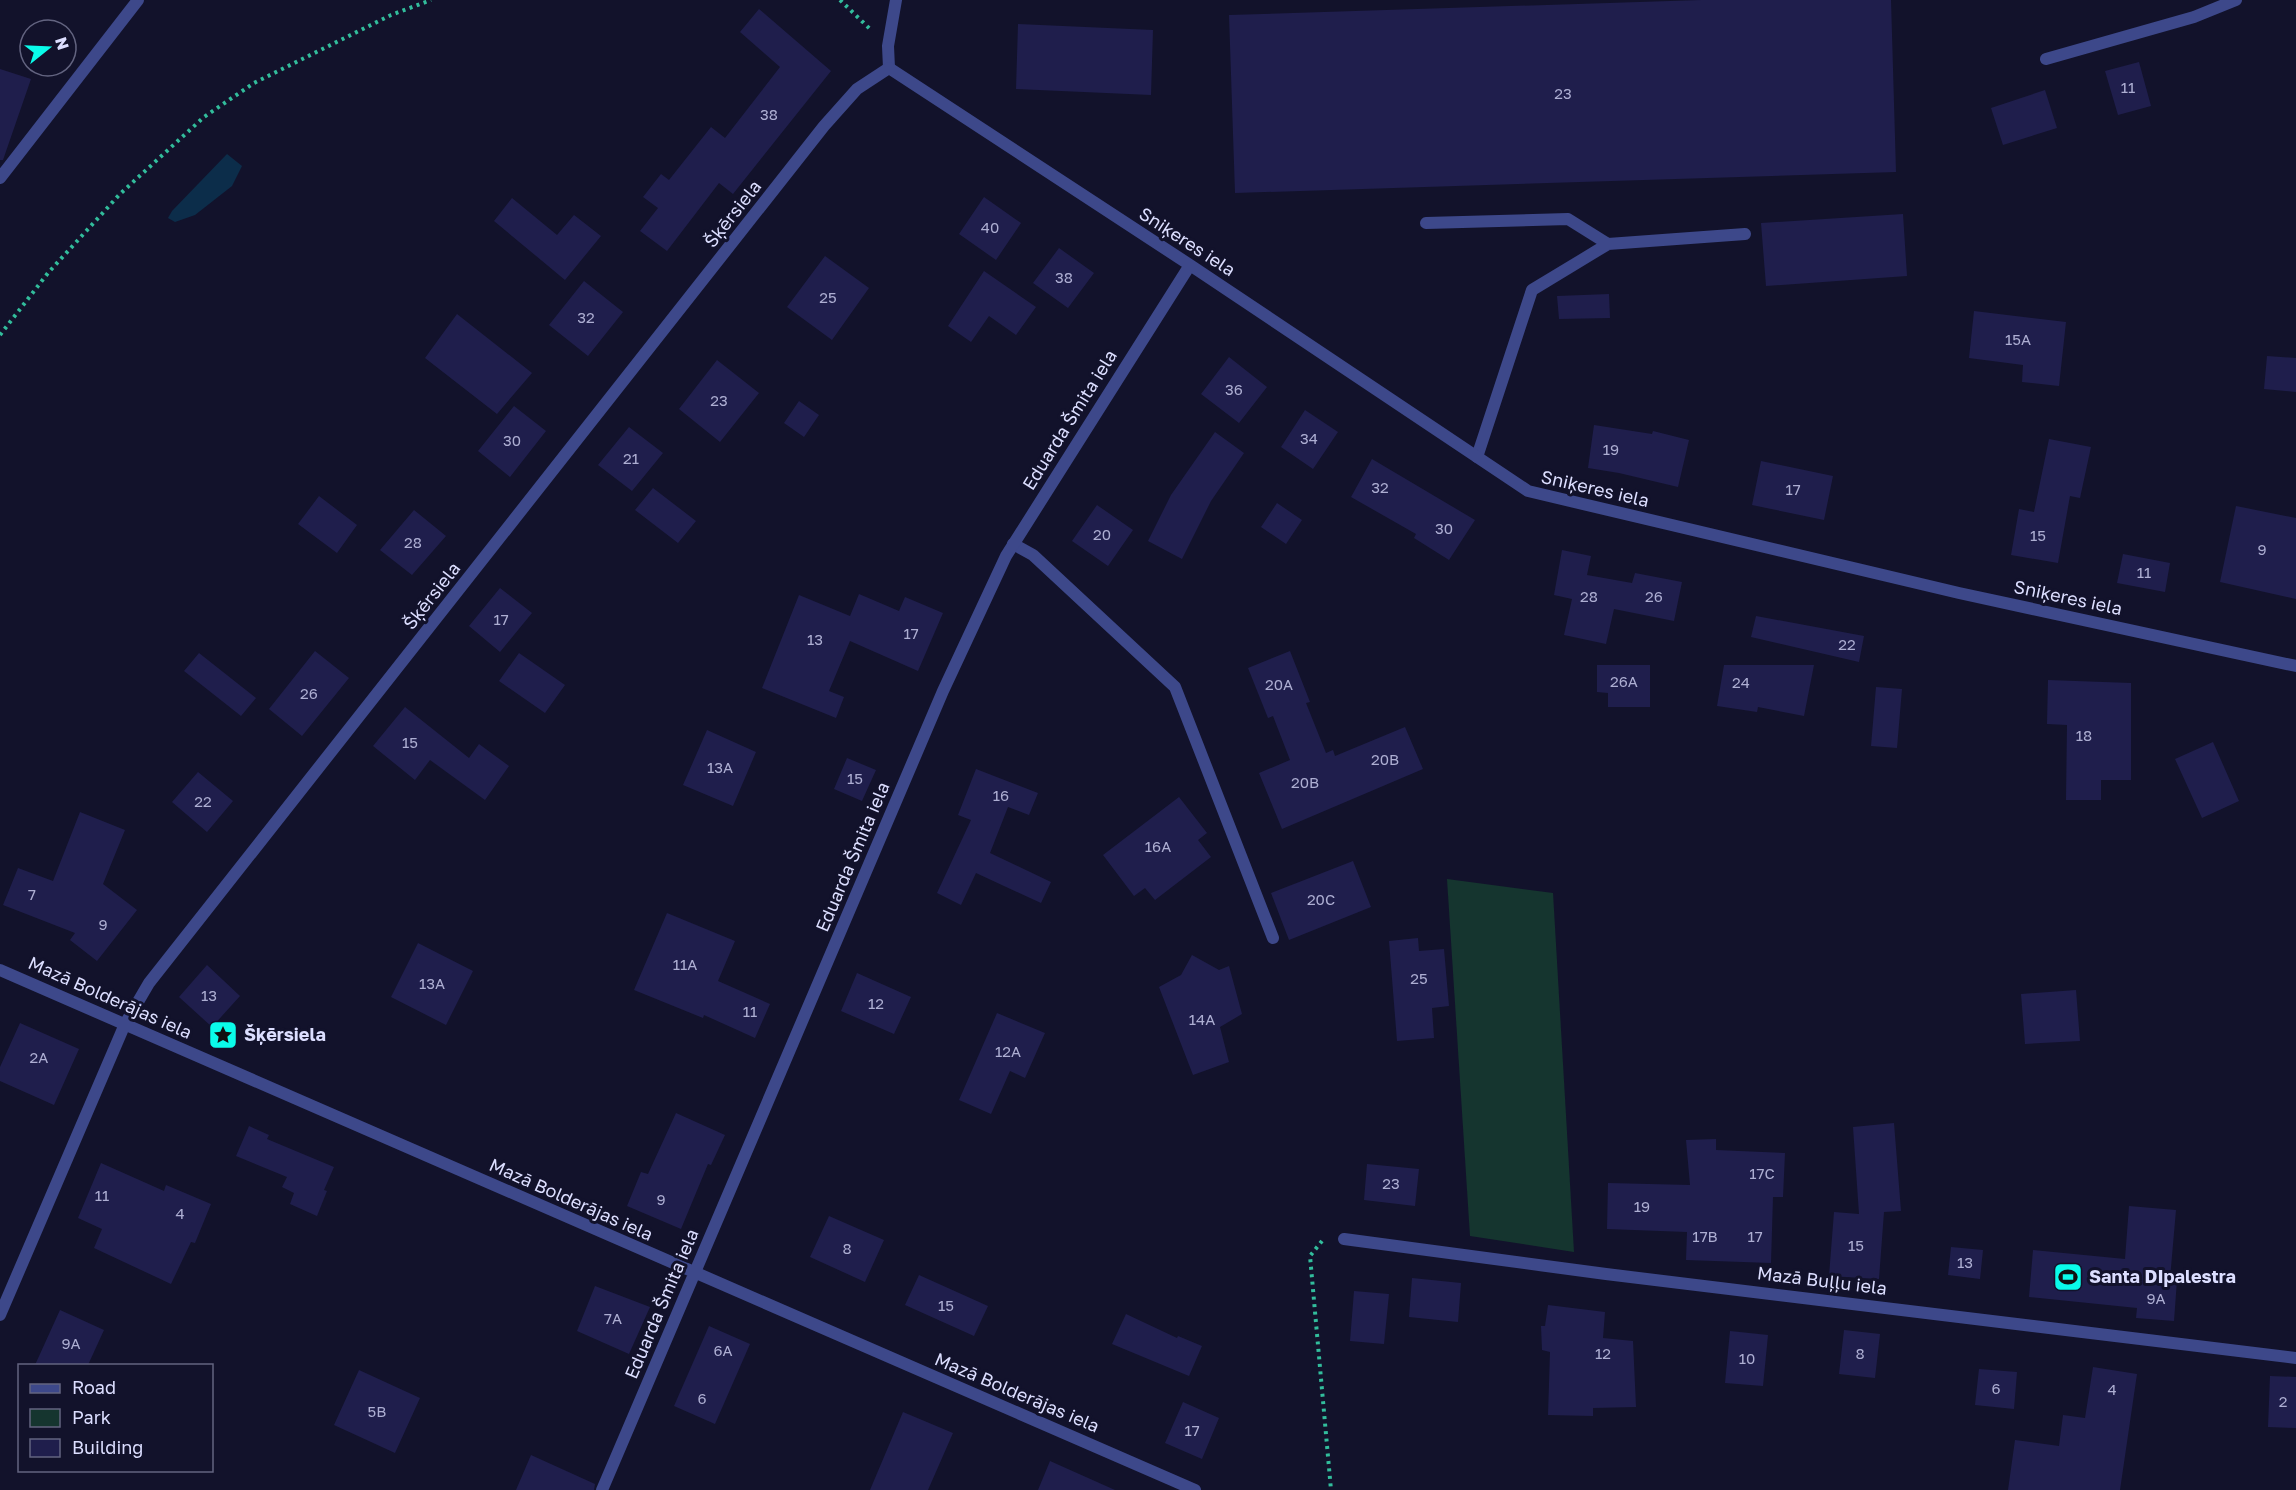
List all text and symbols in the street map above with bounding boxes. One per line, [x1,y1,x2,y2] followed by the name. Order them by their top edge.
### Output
[18,18,78,78] north arrow
[51,34,74,52] text: N
[2121,78,2135,96] house number: 11
[1554,84,1572,102] house number: 23
[760,105,778,123] house number: 38
[699,175,766,252] street label: Šķērsiela
[1135,202,1240,281] street label: Sniķeres iela
[981,218,999,236] house number: 40
[1055,268,1073,286] house number: 38
[819,288,837,306] house number: 25
[577,308,595,326] house number: 32
[2005,330,2031,348] house number: 15A
[1017,345,1121,494] street label: Eduarda Šmita iela
[1225,380,1243,398] house number: 36
[710,391,728,409] house number: 23
[1300,429,1318,447] house number: 34
[503,431,521,449] house number: 30
[1603,440,1619,458] house number: 19
[623,449,639,467] house number: 21
[1539,465,1651,512] street label: Sniķeres iela
[1371,478,1389,496] house number: 32
[1785,480,1801,498] house number: 17
[1435,519,1453,537] house number: 30
[1093,525,1111,543] house number: 20
[2030,526,2046,544] house number: 15
[404,533,422,551] house number: 28
[2257,540,2267,558] house number: 9
[398,557,465,634] street label: Šķērsiela
[2137,563,2151,581] house number: 11
[2012,575,2124,620] street label: Sniķeres iela
[1580,587,1598,605] house number: 28
[1645,587,1663,605] house number: 26
[493,610,509,628] house number: 17
[903,624,919,642] house number: 17
[807,630,823,648] house number: 13
[1838,635,1856,653] house number: 22
[1610,672,1638,690] house number: 26A
[1732,673,1750,691] house number: 24
[1265,675,1293,693] house number: 20A
[300,684,318,702] house number: 26
[2076,726,2092,744] house number: 18
[402,733,418,751] house number: 15
[1371,750,1399,768] house number: 20B
[707,758,733,776] house number: 13A
[847,769,863,787] house number: 15
[1291,773,1319,791] house number: 20B
[811,778,894,935] street label: Eduarda Šmita iela
[993,786,1009,804] house number: 16
[194,792,212,810] house number: 22
[1145,837,1171,855] house number: 16A
[28,885,36,903] house number: 7
[1307,890,1335,908] house number: 20C
[98,915,108,933] house number: 9
[25,951,196,1043] street label: Mazā Bolderājas iela
[673,955,697,973] house number: 11A
[1410,969,1428,987] house number: 25
[419,974,445,992] house number: 13A
[201,986,217,1004] house number: 13
[868,994,884,1012] house number: 12
[743,1002,757,1020] house number: 11
[1189,1010,1215,1028] house number: 14A
[207,1019,239,1051] place icon: Šķērsiela
[244,1023,326,1045] place label: Šķērsiela
[995,1042,1021,1060] house number: 12A
[30,1048,48,1066] house number: 2A
[486,1153,657,1245] street label: Mazā Bolderājas iela
[1749,1164,1775,1182] house number: 17C
[1382,1174,1400,1192] house number: 23
[95,1186,109,1204] house number: 11
[656,1190,666,1208] house number: 9
[1634,1197,1650,1215] house number: 19
[175,1204,185,1222] house number: 4
[620,1225,703,1382] street label: Eduarda Šmita iela
[1692,1227,1718,1245] house number: 17B
[1747,1227,1763,1245] house number: 17
[1848,1236,1864,1254] house number: 15
[842,1239,852,1257] house number: 8
[1957,1253,1973,1271] house number: 13
[1756,1261,1888,1299] street label: Mazā Buļļu iela
[2052,1261,2084,1293] sports icon: Santa DIpalestra
[2089,1265,2236,1287] place label: Santa DIpalestra
[2146,1289,2166,1307] house number: 9A
[938,1296,954,1314] house number: 15
[604,1309,622,1327] house number: 7A
[61,1334,81,1352] house number: 9A
[713,1341,733,1359] house number: 6A
[1595,1344,1611,1362] house number: 12
[1855,1344,1865,1362] house number: 8
[932,1347,1103,1437] street label: Mazā Bolderājas iela
[1739,1349,1755,1367] house number: 10
[18,1364,213,1472] legend
[72,1376,116,1398] text: Road
[1991,1379,2001,1397] house number: 6
[2107,1380,2117,1398] house number: 4
[697,1389,707,1407] house number: 6
[2279,1392,2287,1410] house number: 2
[368,1402,386,1420] house number: 5B
[72,1406,111,1428] text: Park
[1184,1421,1200,1439] house number: 17
[72,1436,143,1458] text: Building

